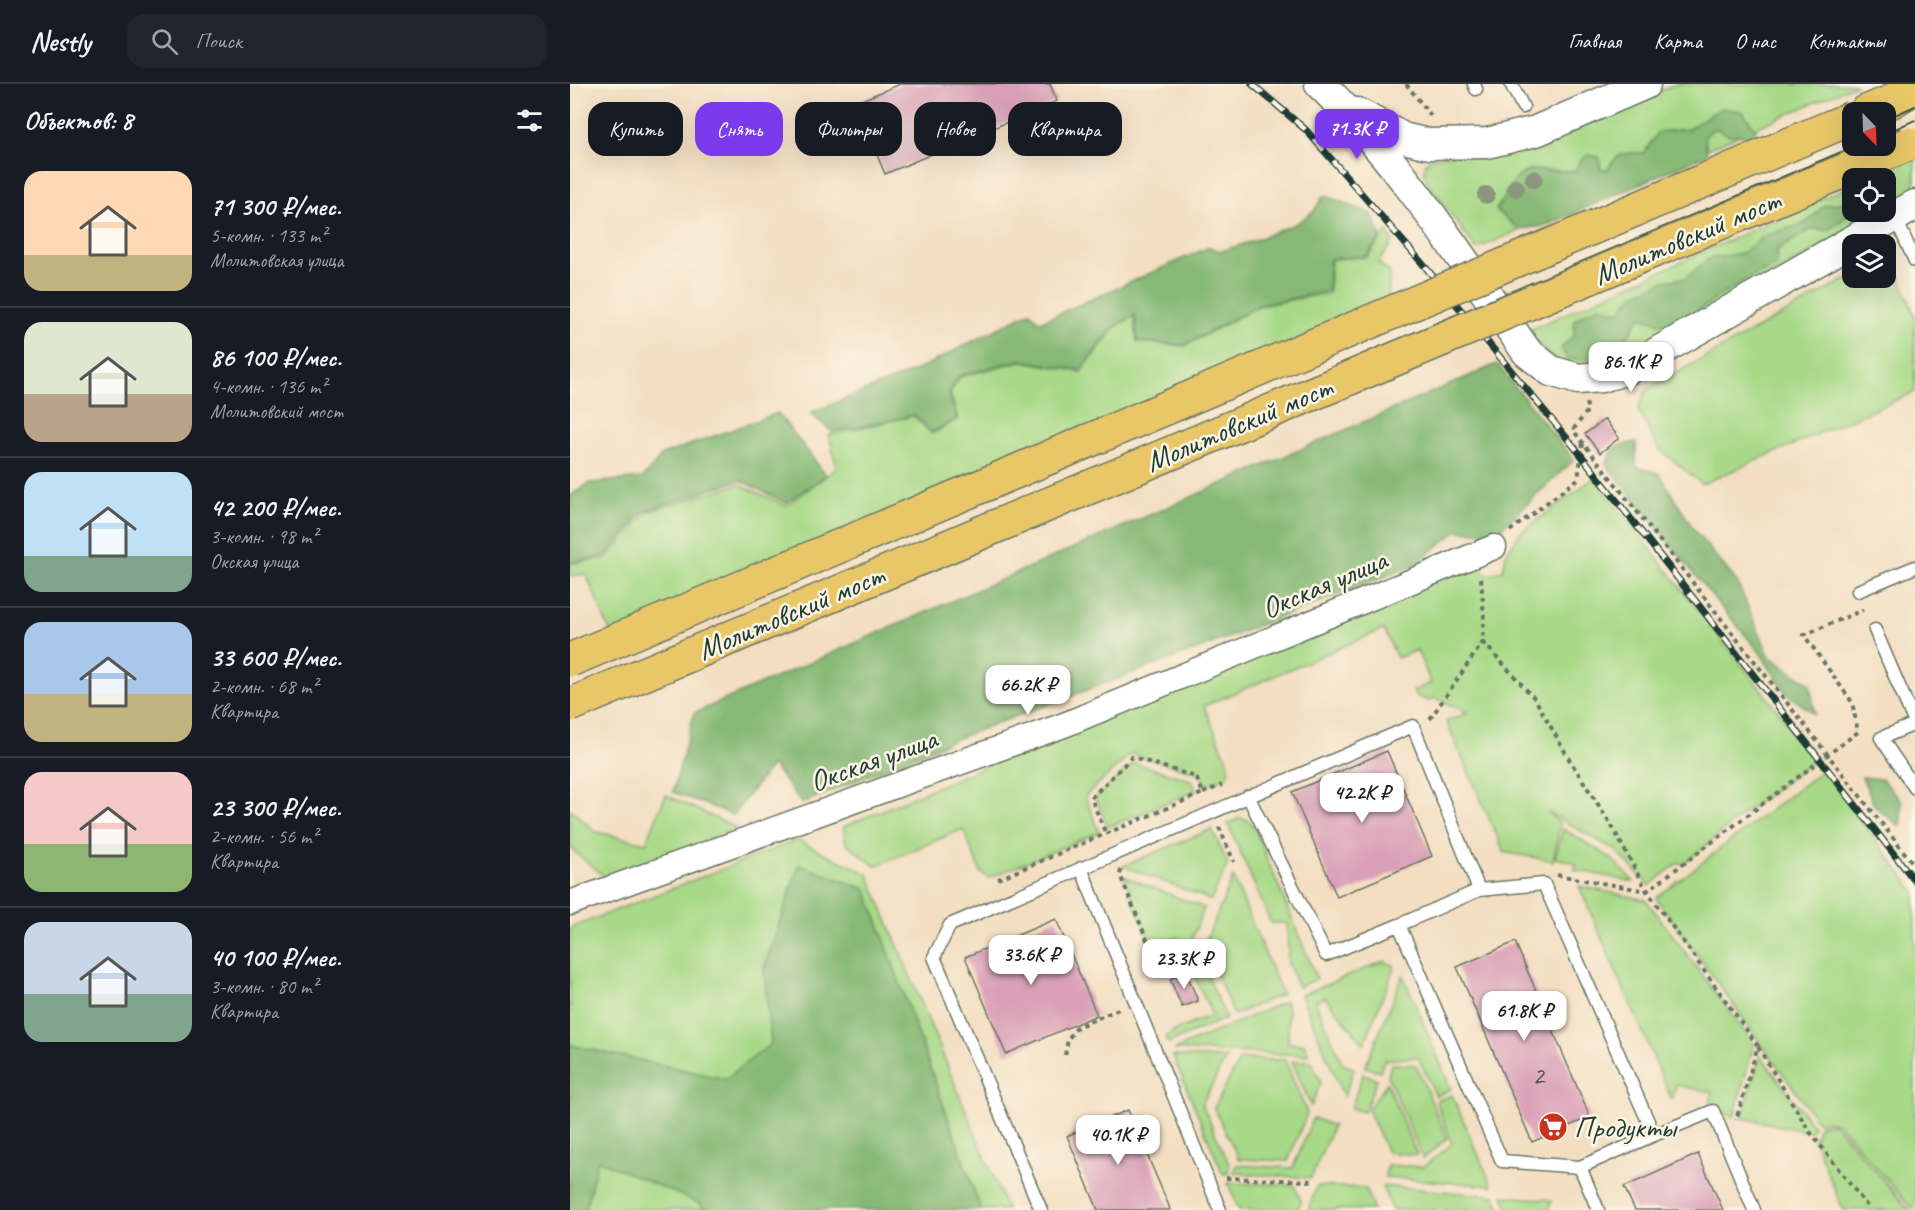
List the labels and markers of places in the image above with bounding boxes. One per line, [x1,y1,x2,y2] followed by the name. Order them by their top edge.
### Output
[1302,109,1412,160] pin: 71.3K ₽
[1576,342,1686,393] pin: 86.1K ₽
[973,665,1083,716] pin: 66.2K ₽
[1307,773,1417,824] pin: 42.2K ₽
[976,935,1086,986] pin: 33.6K ₽
[1129,939,1239,990] pin: 23.3K ₽
[1469,991,1579,1042] pin: 61.8K ₽
[1574,1108,1678,1146] place label: Продукты
[1537,1111,1569,1143] supermarket icon: Продукты
[1063,1115,1173,1166] pin: 40.1K ₽

